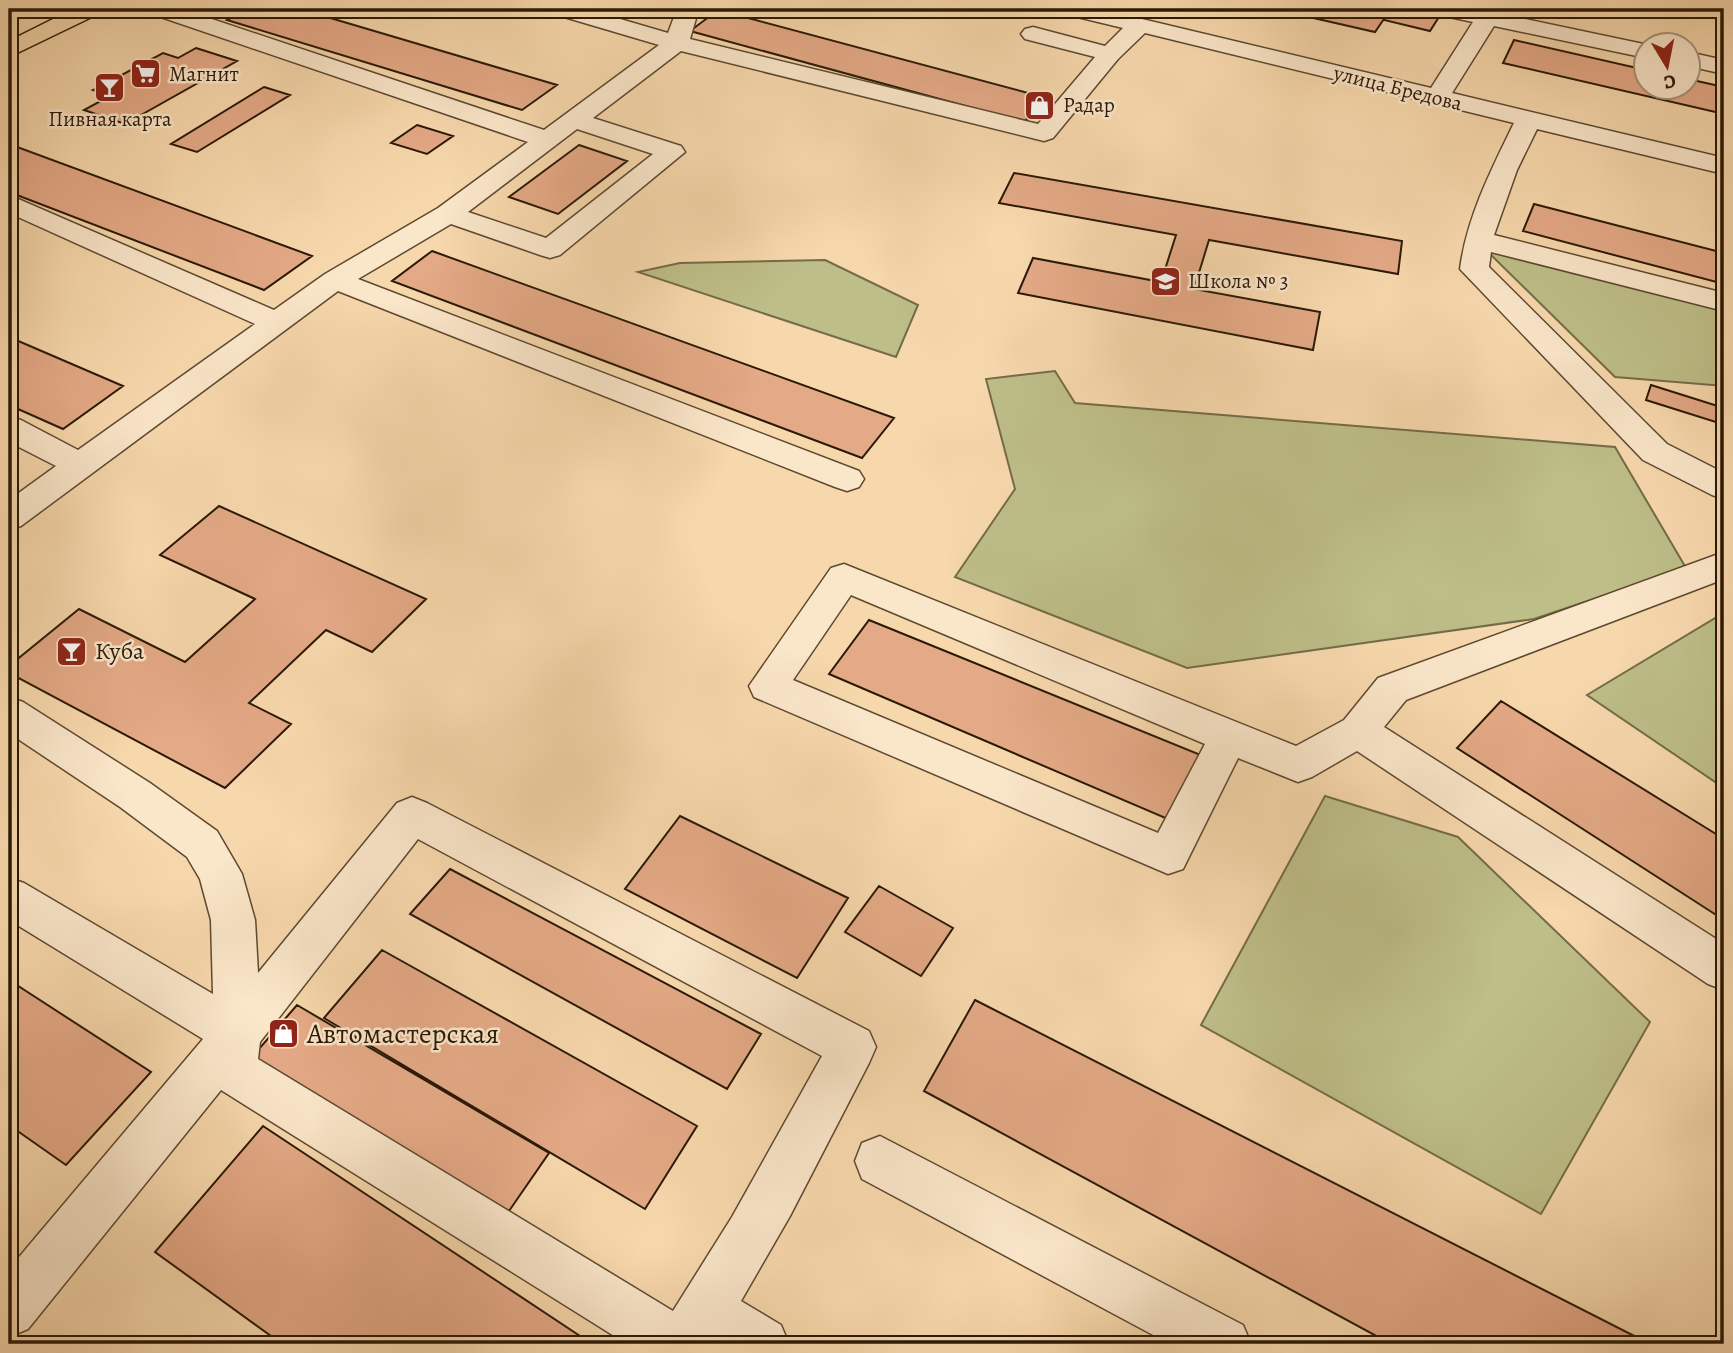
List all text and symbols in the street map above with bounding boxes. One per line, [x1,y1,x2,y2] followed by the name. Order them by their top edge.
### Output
[1632,32,1702,102] north arrow
[129,57,163,91] supermarket icon: Магнит
[1330,58,1465,118] street label: улица Бредова
[169,60,239,88] place label: Магнит
[1662,68,1678,96] text: С
[93,70,127,104] bar icon: Пивная карта
[1023,88,1057,122] shop icon: Радар
[1063,91,1115,119] place label: Радар
[48,105,172,133] place label: Пивная карта
[1148,264,1182,298] school or university icon: Школа № 3
[1188,267,1288,295] place label: Школа № 3
[55,634,89,668] bar icon: Куба
[95,635,144,667] place label: Куба
[306,1015,499,1053] place label: Автомастерская
[267,1017,301,1051] shop icon: Автомастерская

